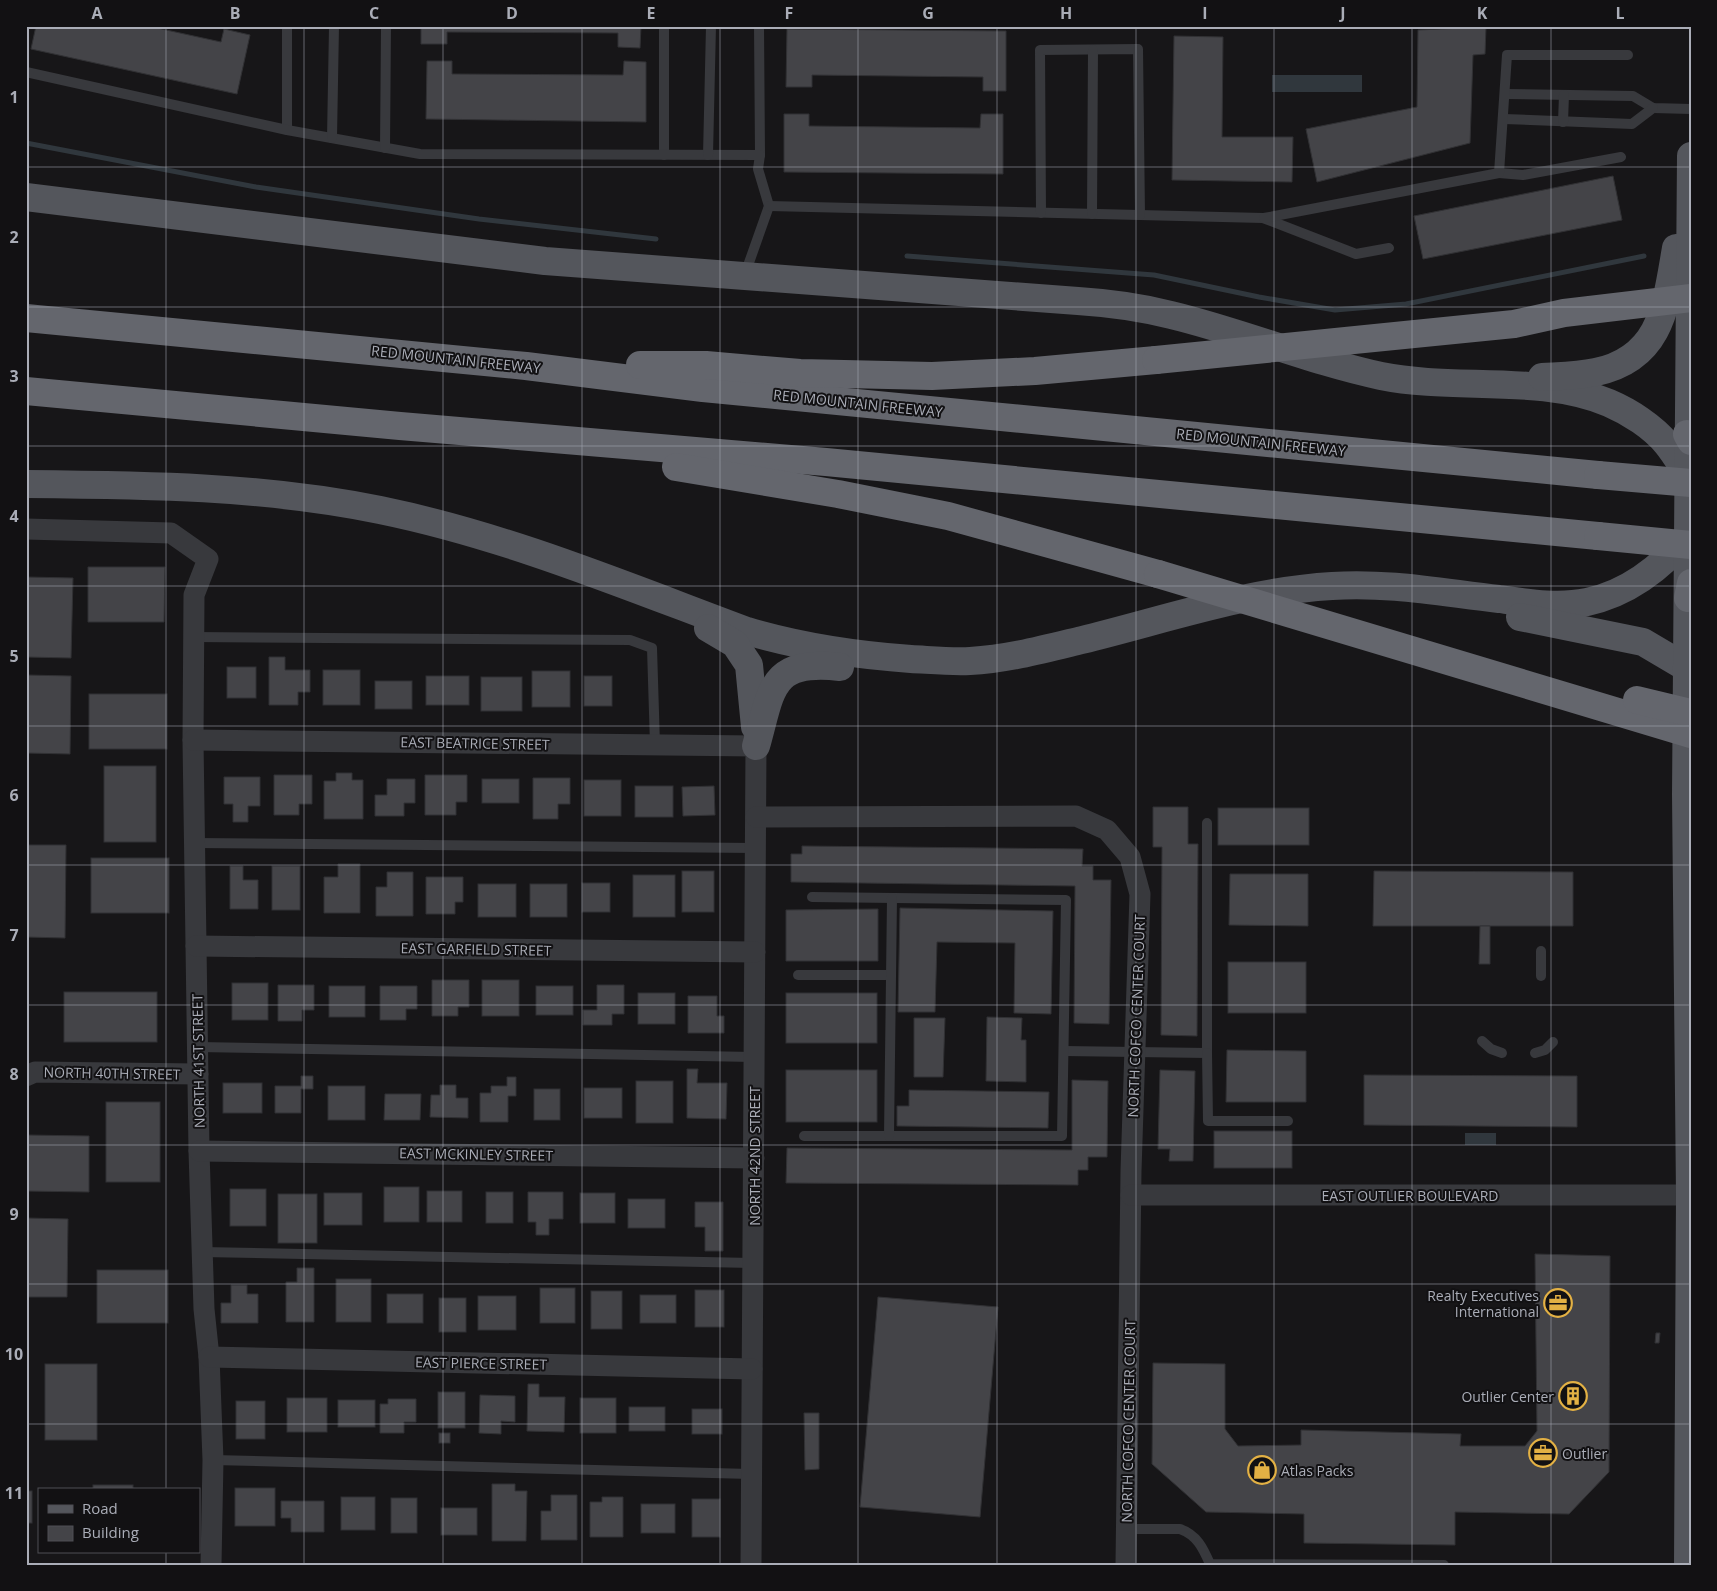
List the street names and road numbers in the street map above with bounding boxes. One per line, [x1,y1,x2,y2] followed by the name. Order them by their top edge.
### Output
[370,341,542,377] street label: RED MOUNTAIN FREEWAY
[772,385,944,421] street label: RED MOUNTAIN FREEWAY
[1175,424,1347,460] street label: RED MOUNTAIN FREEWAY
[400,732,550,754] street label: EAST BEATRICE STREET
[1123,914,1149,1118] street label: NORTH COFCO CENTER COURT
[401,938,552,960] street label: EAST GARFIELD STREET
[187,994,209,1128] street label: NORTH 41ST STREET
[43,1062,181,1084] street label: NORTH 40TH STREET
[745,1086,764,1226] street label: NORTH 42ND STREET
[399,1143,553,1165] street label: EAST MCKINLEY STREET
[1322,1186,1498,1205] street label: EAST OUTLIER BOULEVARD
[1117,1319,1139,1523] street label: NORTH COFCO CENTER COURT
[415,1352,547,1374] street label: EAST PIERCE STREET

